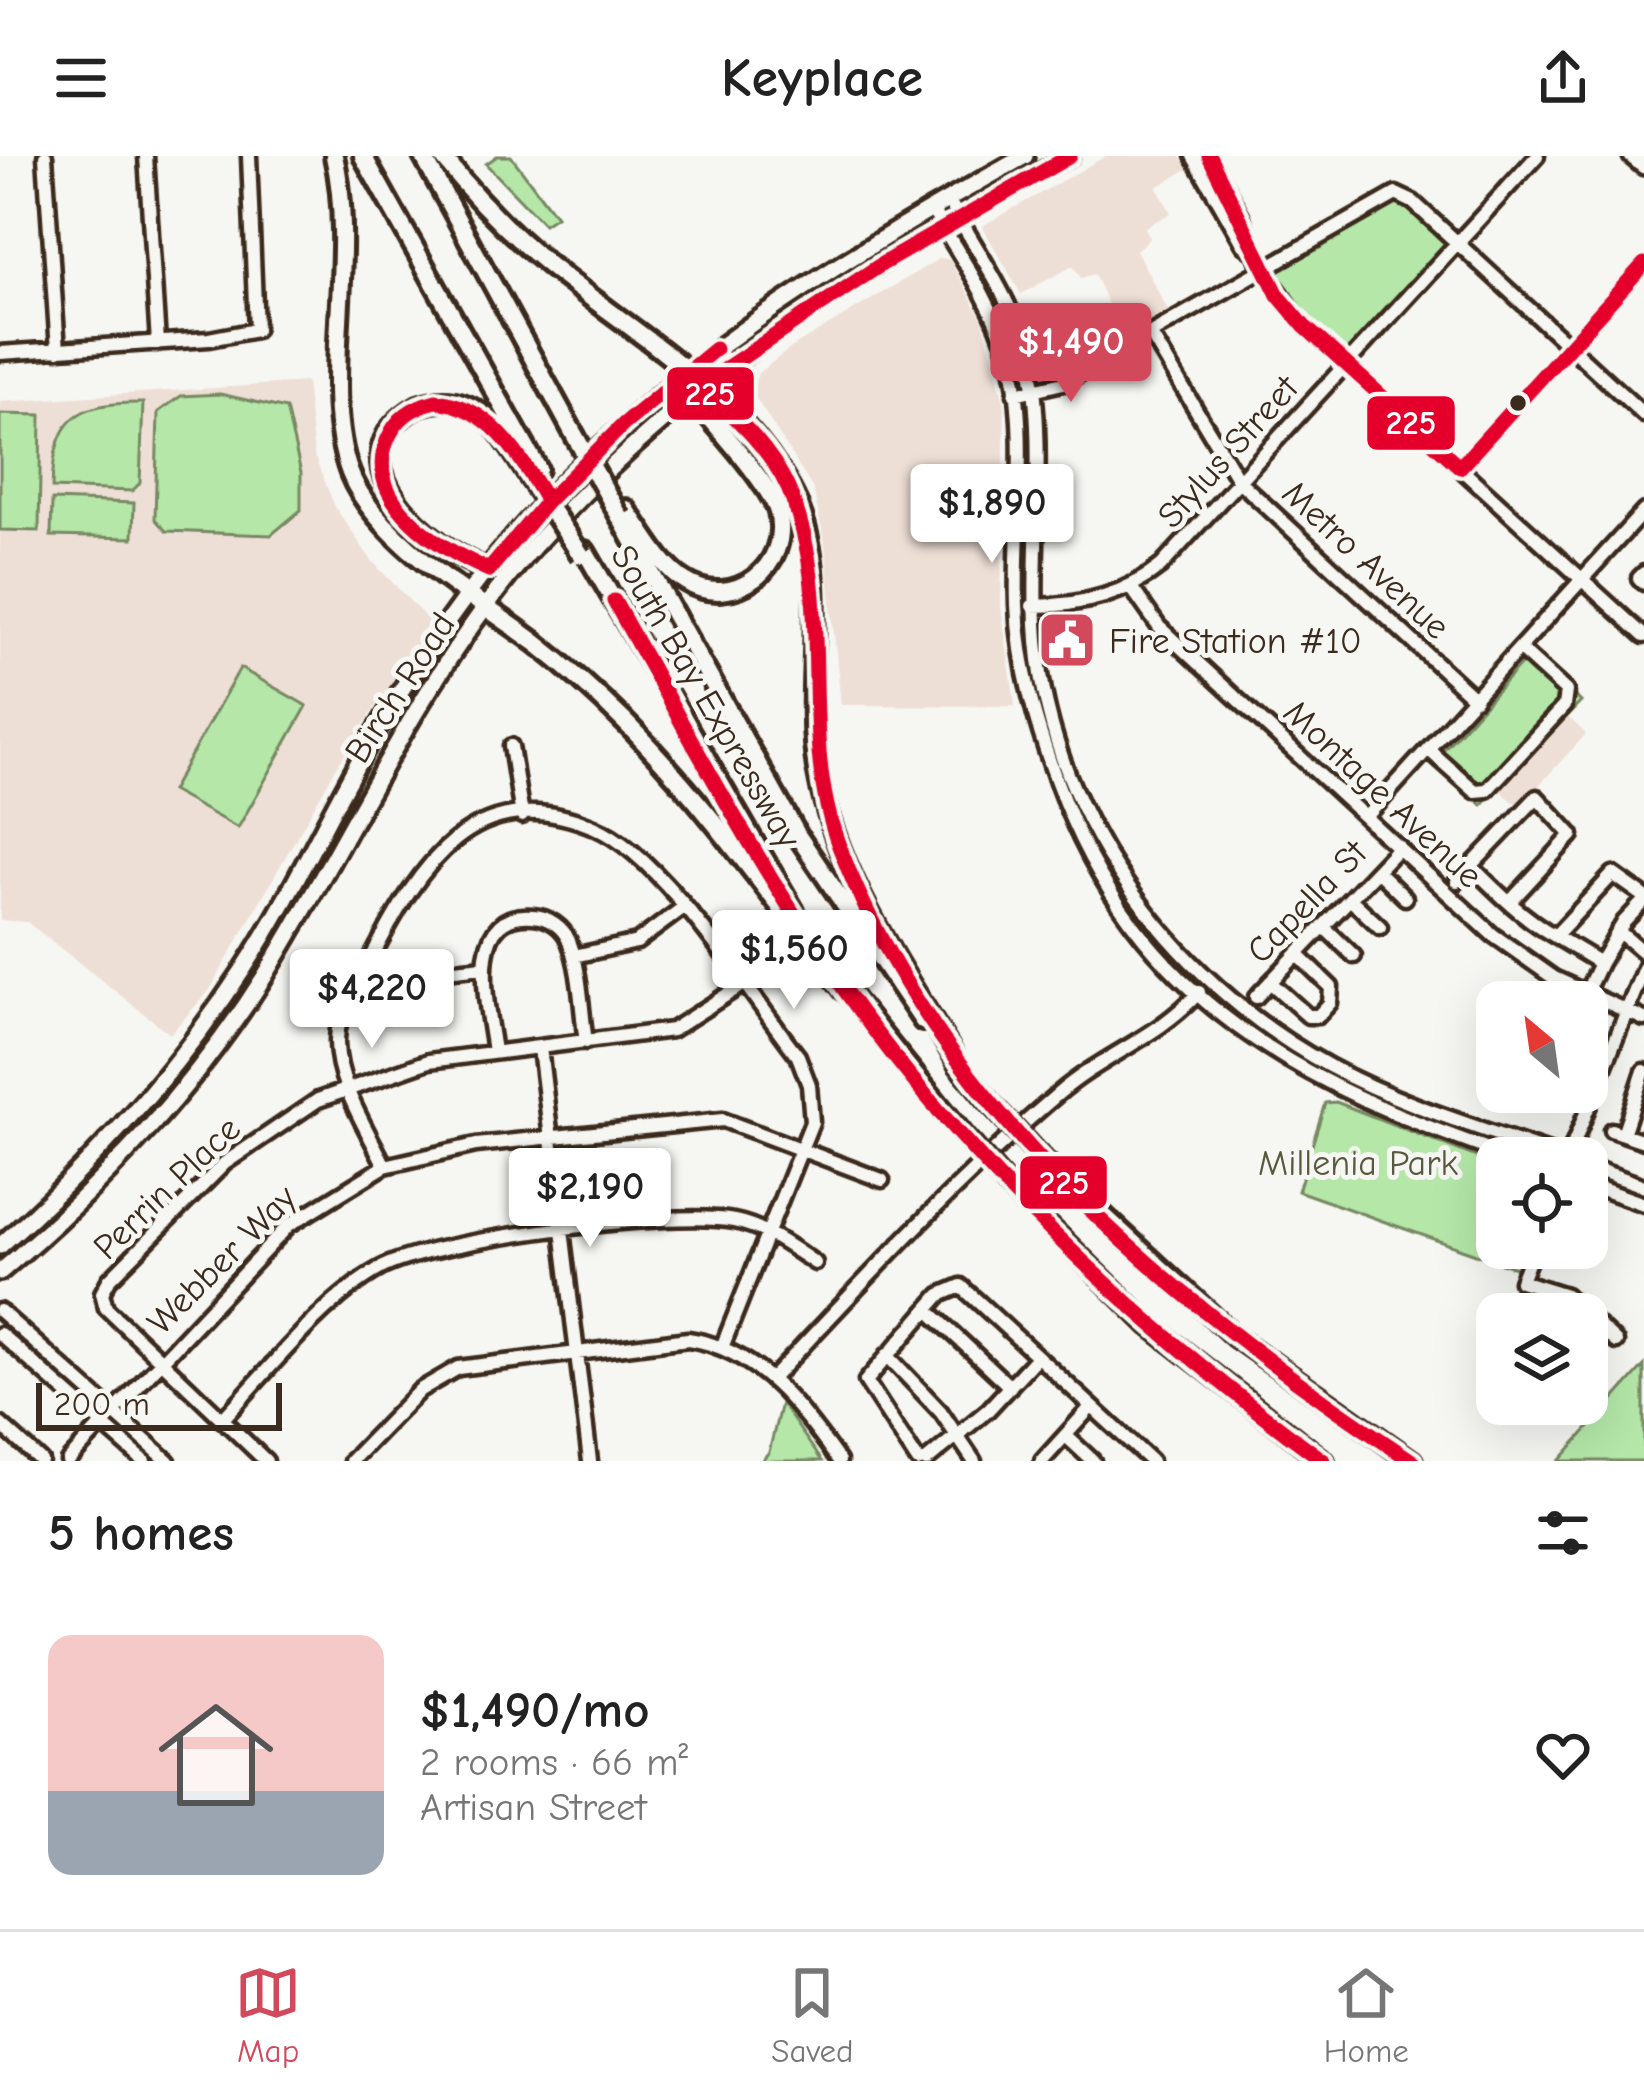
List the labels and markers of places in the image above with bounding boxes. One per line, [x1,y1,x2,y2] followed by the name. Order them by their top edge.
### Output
[973,303,1169,405] pin: $1,490
[1507,392,1529,414] unlabelled marker
[894,464,1090,566] pin: $1,890
[1036,609,1098,671] public building icon: Fire Station #10
[1109,621,1362,662] place label: Fire Station #10
[696,910,892,1012] pin: $1,560
[274,949,470,1051] pin: $4,220
[492,1148,688,1250] pin: $2,190

